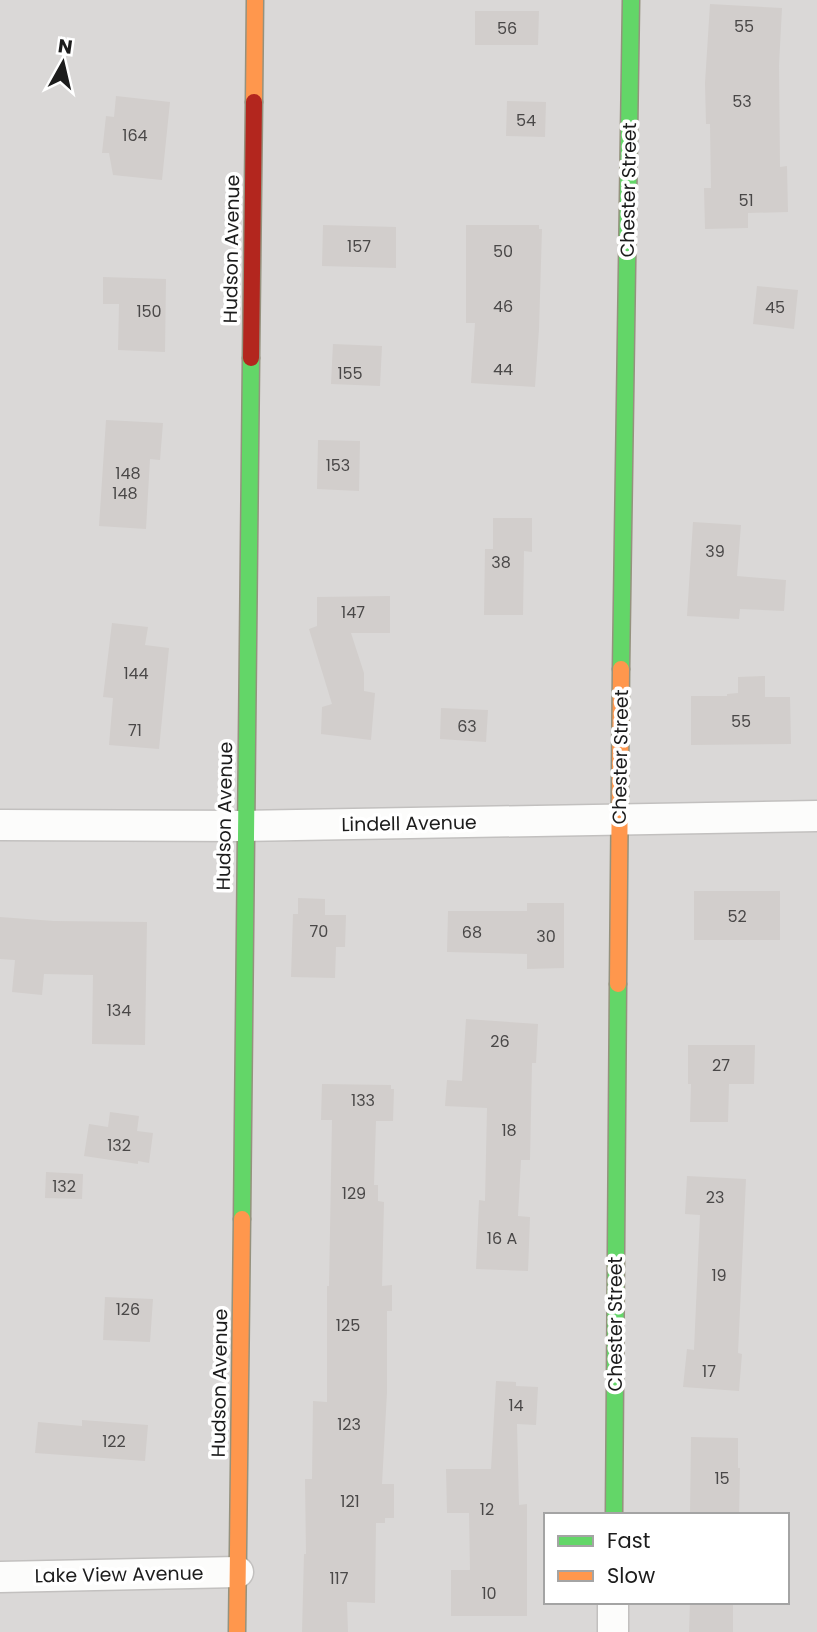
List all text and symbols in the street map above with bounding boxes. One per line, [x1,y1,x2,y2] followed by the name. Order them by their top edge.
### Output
[734,15,754,38] house number: 55
[497,17,517,40] house number: 56
[28,28,98,98] north arrow
[56,32,74,61] text: N
[732,90,752,113] house number: 53
[516,109,536,132] house number: 54
[614,122,643,258] street label: Chester Street
[122,124,148,147] house number: 164
[217,174,246,324] street label: Hudson Avenue
[738,189,754,212] house number: 51
[347,235,371,258] house number: 157
[493,240,513,263] house number: 50
[493,295,513,318] house number: 46
[765,296,785,319] house number: 45
[136,300,162,323] house number: 150
[493,358,513,381] house number: 44
[337,362,363,385] house number: 155
[326,454,350,477] house number: 153
[115,462,141,485] house number: 148
[112,482,138,505] house number: 148
[705,540,725,563] house number: 39
[491,551,511,574] house number: 38
[341,601,365,624] house number: 147
[123,662,149,685] house number: 144
[606,689,635,825] street label: Chester Street
[731,710,751,733] house number: 55
[457,715,477,738] house number: 63
[128,719,142,742] house number: 71
[210,741,239,891] street label: Hudson Avenue
[341,809,477,838] street label: Lindell Avenue
[727,905,747,928] house number: 52
[310,920,328,943] house number: 70
[462,921,482,944] house number: 68
[536,925,556,948] house number: 30
[107,999,131,1022] house number: 134
[490,1030,510,1053] house number: 26
[712,1054,730,1077] house number: 27
[351,1089,375,1112] house number: 133
[501,1119,517,1142] house number: 18
[107,1134,131,1157] house number: 132
[52,1175,76,1198] house number: 132
[342,1182,366,1205] house number: 129
[706,1186,724,1209] house number: 23
[487,1227,517,1250] house number: 16 A
[602,1256,629,1392] street label: Chester Street
[711,1264,727,1287] house number: 19
[116,1298,140,1321] house number: 126
[205,1308,234,1458] street label: Hudson Avenue
[336,1314,360,1337] house number: 125
[702,1360,716,1383] house number: 17
[508,1394,524,1417] house number: 14
[337,1413,361,1436] house number: 123
[102,1430,126,1453] house number: 122
[714,1467,730,1490] house number: 15
[340,1490,360,1513] house number: 121
[480,1498,494,1521] house number: 12
[544,1513,789,1604] legend
[607,1526,650,1555] text: Fast
[34,1560,204,1589] street label: Lake View Avenue
[607,1561,655,1590] text: Slow
[330,1567,349,1590] house number: 117
[481,1582,497,1605] house number: 10

